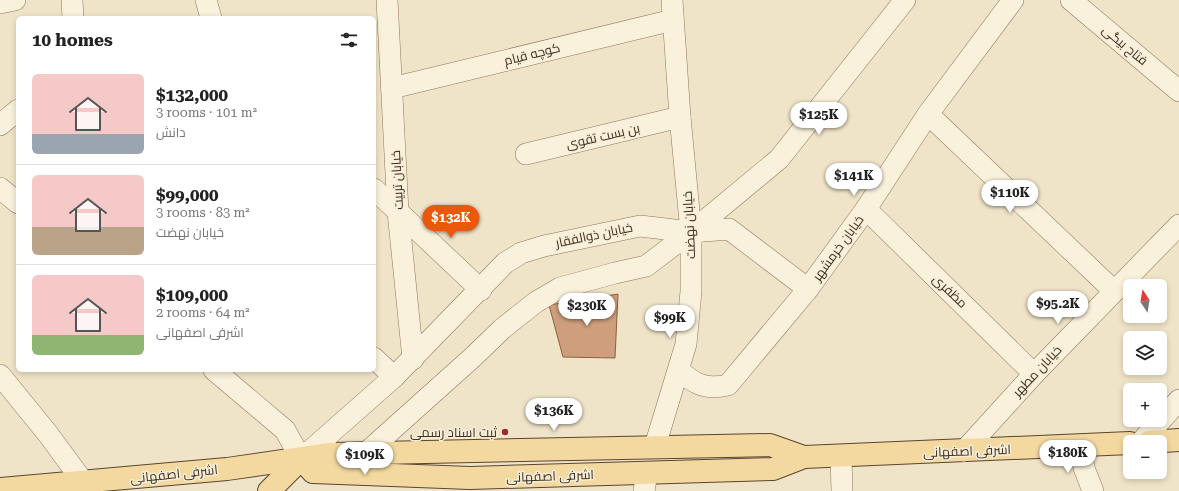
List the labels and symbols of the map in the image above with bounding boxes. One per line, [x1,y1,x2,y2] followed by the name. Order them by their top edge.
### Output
[1099,22,1151,69] street label: فتاح بیگی
[502,40,562,70] street label: کوچه قیام
[791,102,847,136] pin: $125K
[565,120,641,152] street label: بن بست تقوی
[388,150,406,210] street label: خیابان تربیت
[826,163,882,197] pin: $141K
[982,180,1038,214] pin: $110K
[680,191,698,259] street label: خیابان نهضت
[423,205,479,239] pin: $132K
[809,212,867,284] street label: خیابان خرمشهر
[553,220,634,251] street label: خیابان ذوالفقار
[930,271,970,311] street label: مظفری
[1123,279,1167,323] north arrow
[1025,291,1091,325] pin: $95.2K
[559,293,615,327] pin: $230K
[646,305,694,339] pin: $99K
[1009,342,1065,401] street label: خیابان مطهر
[526,398,582,432] pin: $136K
[410,425,498,440] place label: ثبت اسناد رسمی
[500,427,510,437] marker: ثبت اسناد رسمی
[1040,440,1096,474] pin: $180K
[337,442,393,476] pin: $109K
[923,442,1011,460] street label: اشرفی اصفهانی
[130,462,218,486] street label: اشرفی اصفهانی
[506,467,594,485] street label: اشرفی اصفهانی

